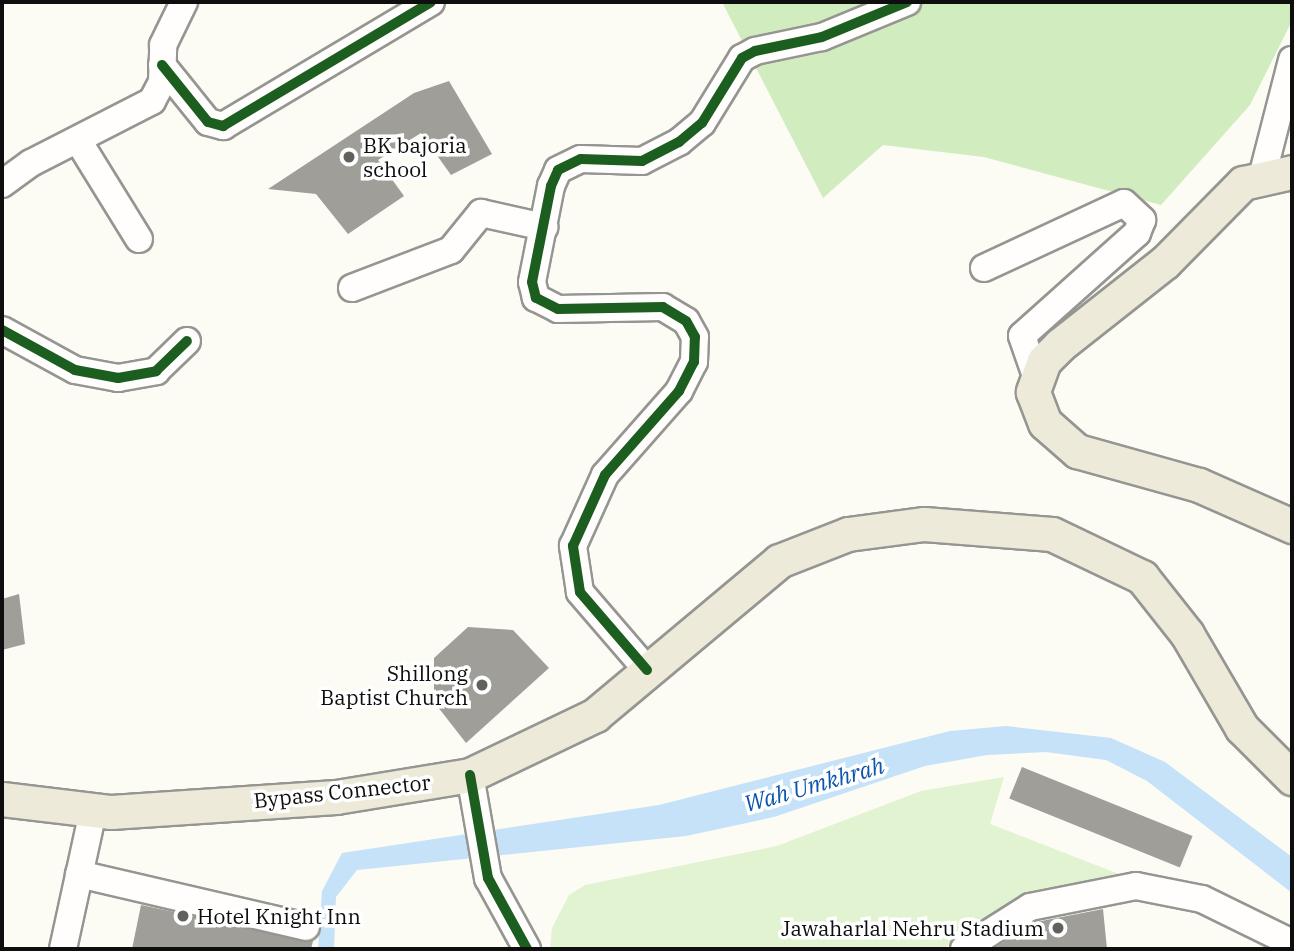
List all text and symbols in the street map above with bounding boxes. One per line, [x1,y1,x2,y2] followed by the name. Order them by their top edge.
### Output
[363,132,467,182] place label: BK bajoria school
[341,149,357,165] marker: BK bajoria school
[320,660,468,710] place label: Shillong Baptist Church
[474,677,490,693] marker: Shillong Baptist Church
[741,751,887,817] water label: Wah Umkhrah
[252,769,432,813] street label: Bypass Connector
[197,903,361,929] place label: Hotel Knight Inn
[175,908,191,924] marker: Hotel Knight Inn
[781,915,1044,941] place label: Jawaharlal Nehru Stadium
[1050,920,1066,936] marker: Jawaharlal Nehru Stadium

